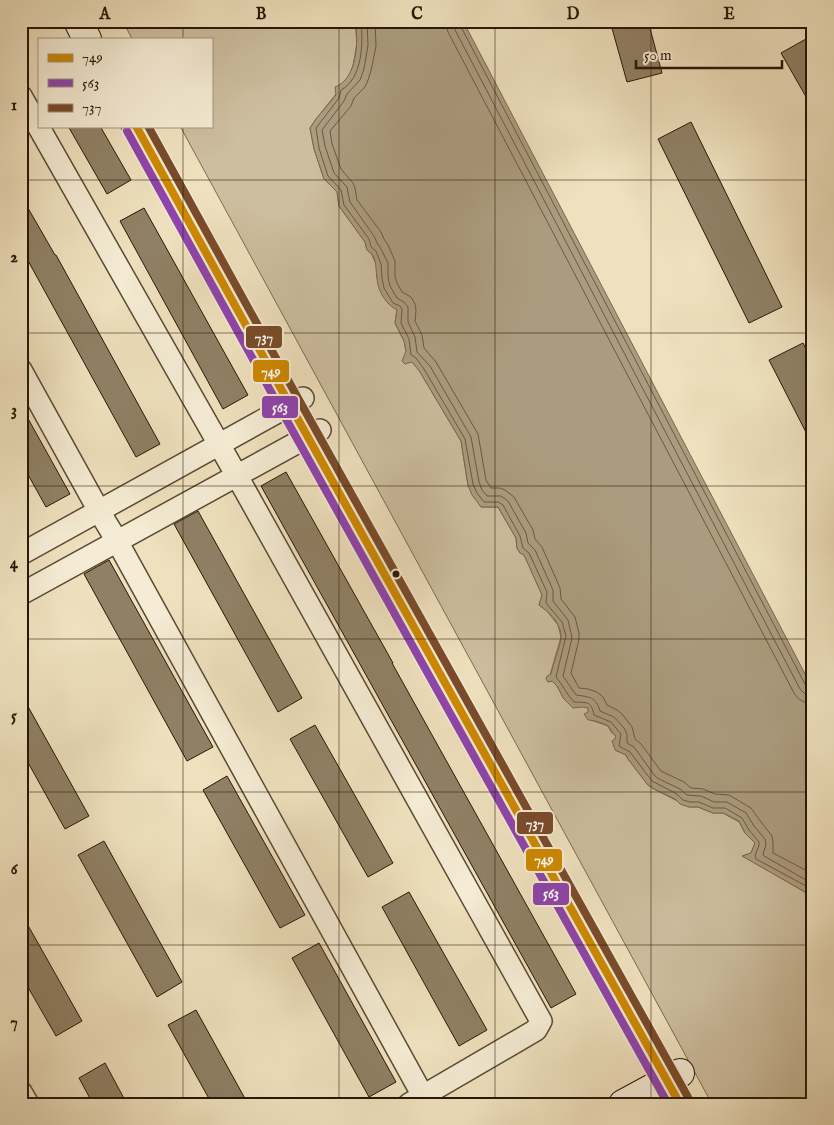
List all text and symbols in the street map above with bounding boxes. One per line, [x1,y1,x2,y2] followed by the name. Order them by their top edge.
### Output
[99,5,112,25] text: A
[256,5,267,25] text: B
[411,5,423,25] text: C
[567,5,580,25] text: D
[723,5,735,25] text: E
[38,38,212,128] legend
[636,38,783,70] scale bar
[644,46,672,65] text: 50 m
[82,48,103,67] text: 749
[82,74,99,93] text: 563
[11,96,17,116] text: 1
[82,98,102,117] text: 737
[10,248,18,268] text: 2
[245,325,283,349] line badge: 737
[255,329,274,347] text: 737
[252,359,290,383] line badge: 749
[261,363,281,381] text: 749
[261,395,299,419] line badge: 563
[272,399,288,417] text: 563
[11,401,17,421] text: 3
[10,554,19,574] text: 4
[391,569,401,579] unlabelled marker
[11,707,17,727] text: 5
[516,811,554,835] line badge: 737
[526,815,545,833] text: 737
[525,848,563,872] line badge: 749
[534,851,554,869] text: 749
[11,860,19,880] text: 6
[532,882,570,906] line badge: 563
[543,885,559,903] text: 563
[10,1013,18,1033] text: 7

